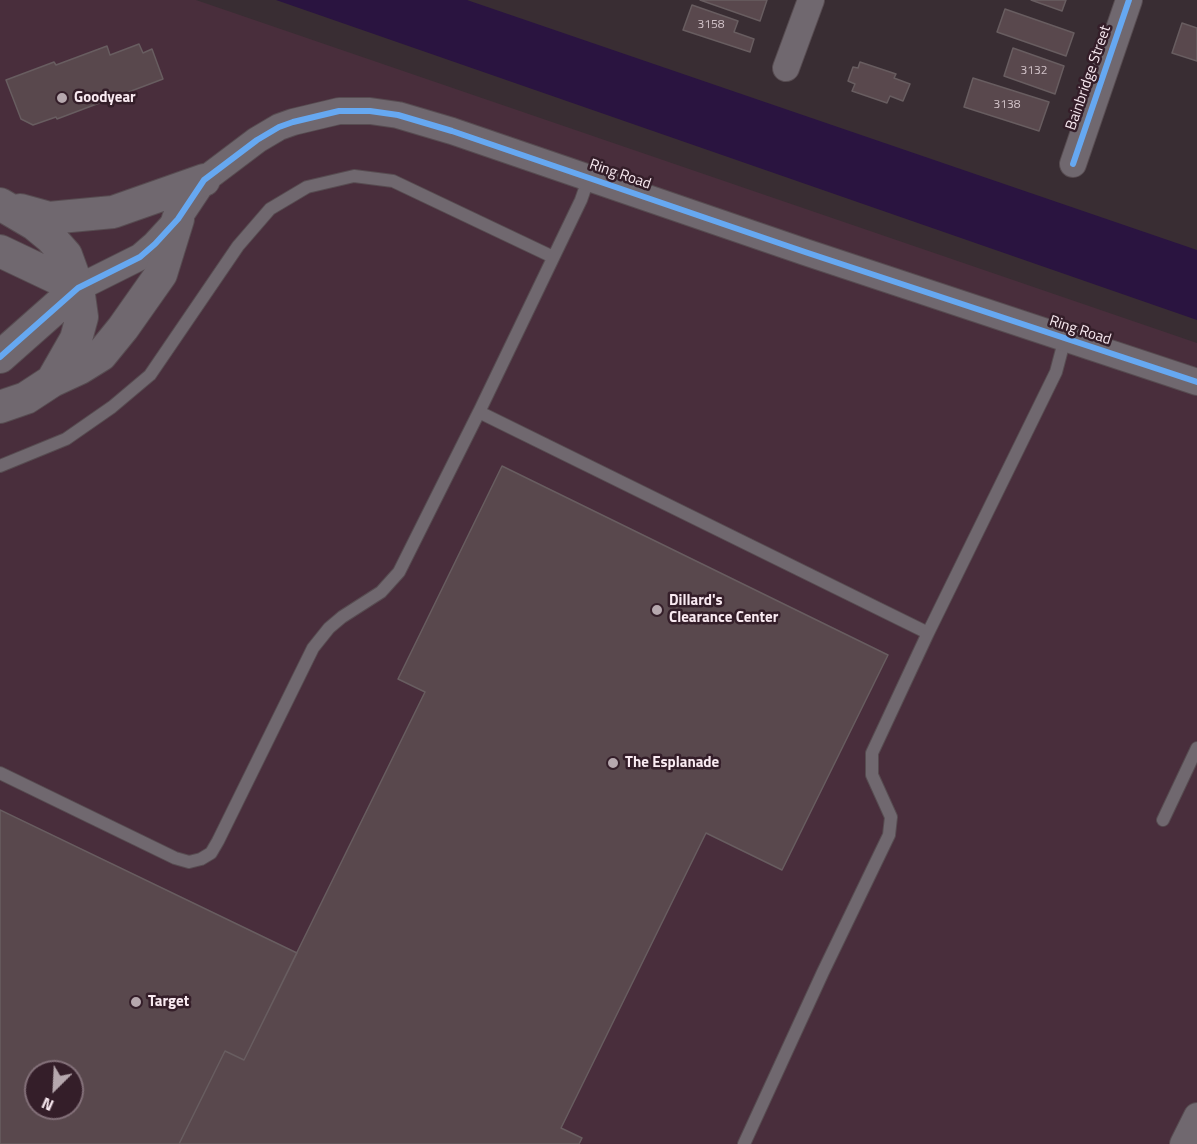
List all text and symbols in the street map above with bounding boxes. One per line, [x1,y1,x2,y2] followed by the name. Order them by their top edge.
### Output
[698,18,724,32] house number: 3158
[1063,23,1115,133] street label: Bainbridge Street
[1021,64,1047,78] house number: 3132
[74,89,136,107] place label: Goodyear
[55,91,69,105] marker: Goodyear
[994,98,1020,112] house number: 3138
[587,156,653,194] street label: Ring Road
[1047,313,1113,349] street label: Ring Road
[669,592,778,627] place label: Dillard's Clearance Center
[650,603,664,617] marker: Dillard's Clearance Center
[625,754,719,772] place label: The Esplanade
[606,756,620,770] marker: The Esplanade
[148,993,189,1011] place label: Target
[129,995,143,1009] marker: Target
[24,1060,84,1120] north arrow
[38,1091,57,1118] text: N

